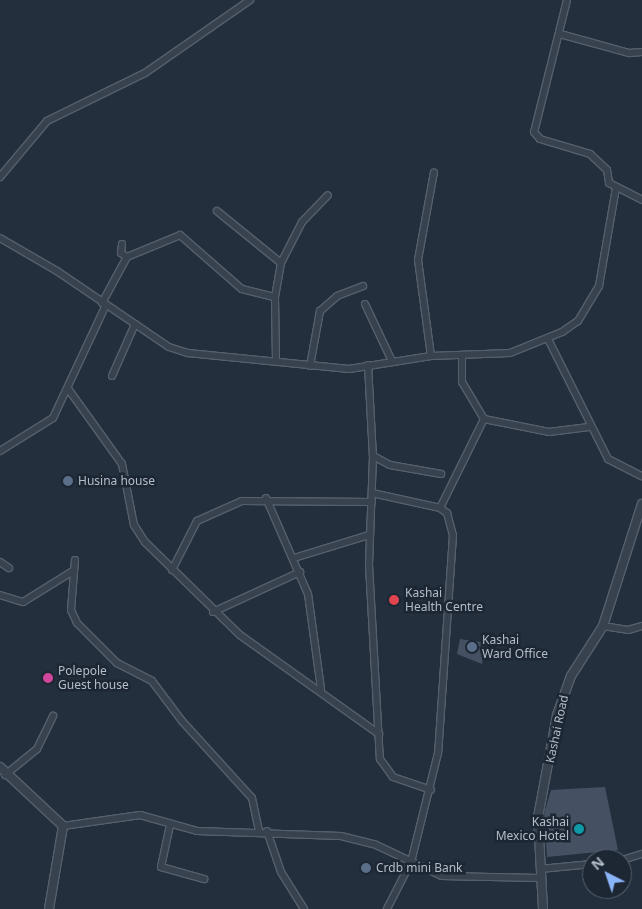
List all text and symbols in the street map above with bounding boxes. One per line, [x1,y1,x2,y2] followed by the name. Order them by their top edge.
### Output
[78,474,155,488] place label: Husina house
[62,475,74,487] marker: Husina house
[405,586,483,614] place label: Kashai Health Centre
[387,593,401,607] marker: Kashai Health Centre
[482,633,548,661] place label: Kashai Ward Office
[466,641,478,653] marker: Kashai Ward Office
[58,664,129,692] place label: Polepole Guest house
[42,672,54,684] marker: Polepole Guest house
[543,694,571,764] street label: Kashai Road
[496,815,569,843] place label: Kashai Mexico Hotel
[573,823,585,835] marker: Kashai Mexico Hotel
[582,849,632,899] north arrow
[587,852,608,874] text: N
[376,861,462,875] place label: Crdb mini Bank
[360,862,372,874] marker: Crdb mini Bank

